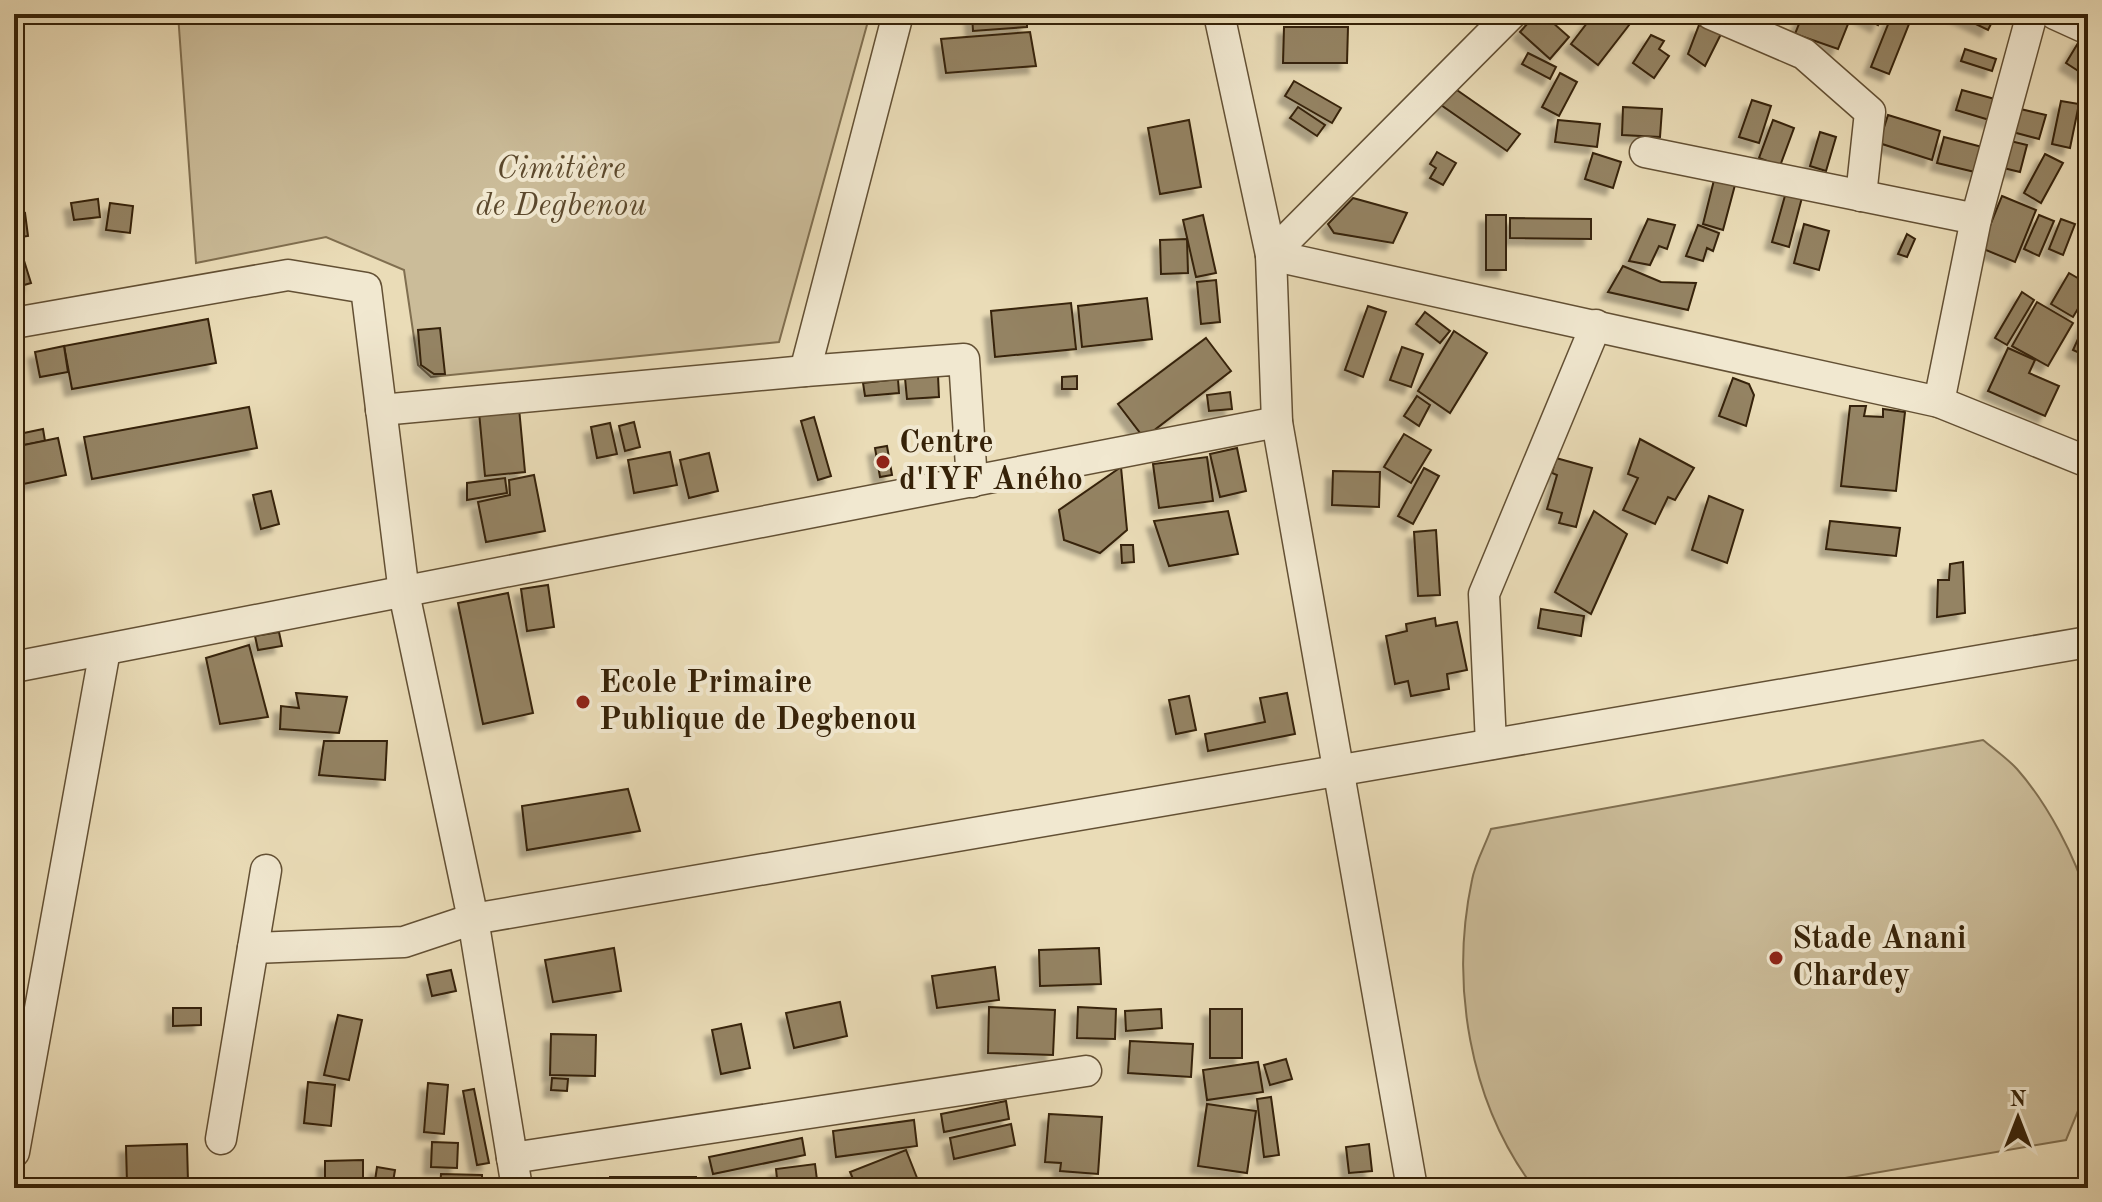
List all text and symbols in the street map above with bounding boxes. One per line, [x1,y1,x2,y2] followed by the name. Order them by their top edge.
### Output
[475,154,647,223] park label: Cimitière de Degbenou
[899,428,1083,497] place label: Centre d'IYF Aného
[874,453,892,471] marker: Centre d'IYF Aného
[599,668,917,737] place label: Ecole Primaire Publique de Degbenou
[574,693,592,711] marker: Ecole Primaire Publique de Degbenou
[1792,924,1966,993] place label: Stade Anani Chardey
[1767,949,1785,967] marker: Stade Anani Chardey
[1978,1078,2058,1158] north arrow
[2010,1089,2027,1111] text: N

